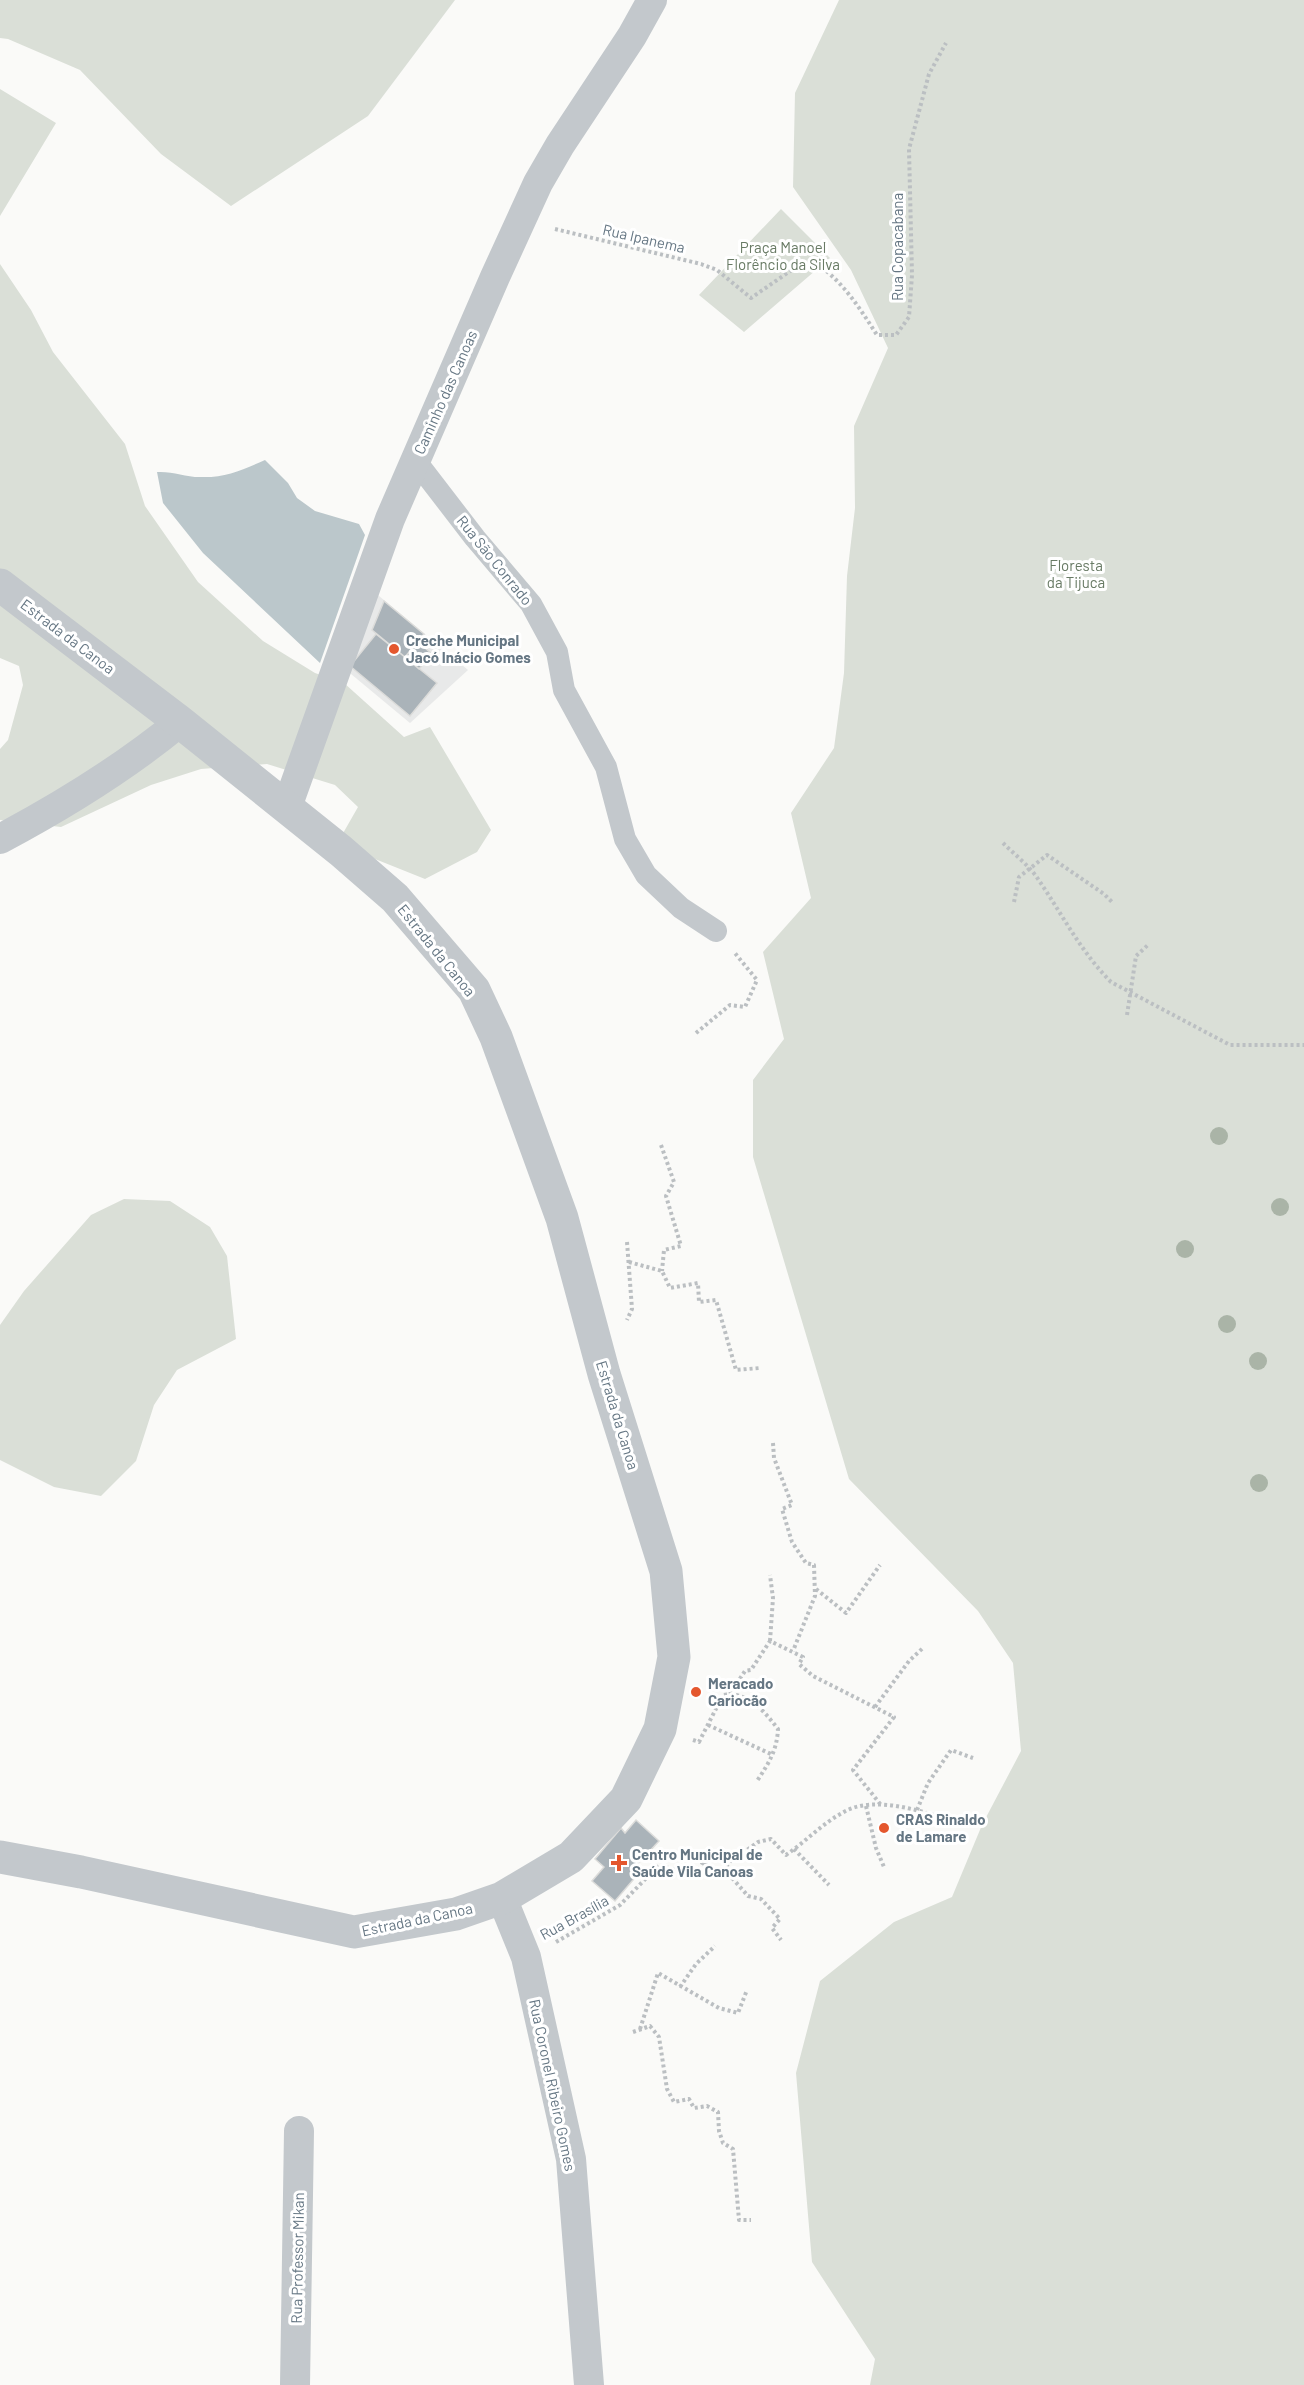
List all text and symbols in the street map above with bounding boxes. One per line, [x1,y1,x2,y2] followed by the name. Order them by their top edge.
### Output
[888,193,906,301] street label: Rua Copacabana
[601,220,687,256] street label: Rua Ipanema
[726,238,840,273] park label: Praça Manoel Florêncio da Silva
[410,327,480,457] street label: Caminho das Canoas
[453,512,537,608] street label: Rua São Conrado
[1047,556,1105,591] park label: Floresta da Tijuca
[17,595,119,677] street label: Estrada da Canoa
[406,631,531,666] place label: Creche Municipal Jacó Inácio Gomes
[387,642,401,656] marker: Creche Municipal Jacó Inácio Gomes
[394,900,480,1000] street label: Estrada da Canoa
[593,1358,643,1472] street label: Estrada da Canoa
[708,1674,773,1709] place label: Meracado Cariocão
[689,1685,703,1699] marker: Meracado Cariocão
[896,1810,986,1845] place label: CRAS Rinaldo de Lamare
[877,1821,891,1835] marker: CRAS Rinaldo de Lamare
[632,1845,763,1880] place label: Centro Municipal de Saúde Vila Canoas
[610,1854,628,1872] marker: Centro Municipal de Saúde Vila Canoas
[537,1891,611,1943] street label: Rua Brasília
[360,1898,474,1940] street label: Estrada da Canoa
[526,1997,580,2173] street label: Rua Coronel Ribeiro Gomes
[287,2192,307,2324] street label: Rua Professor Mikan

